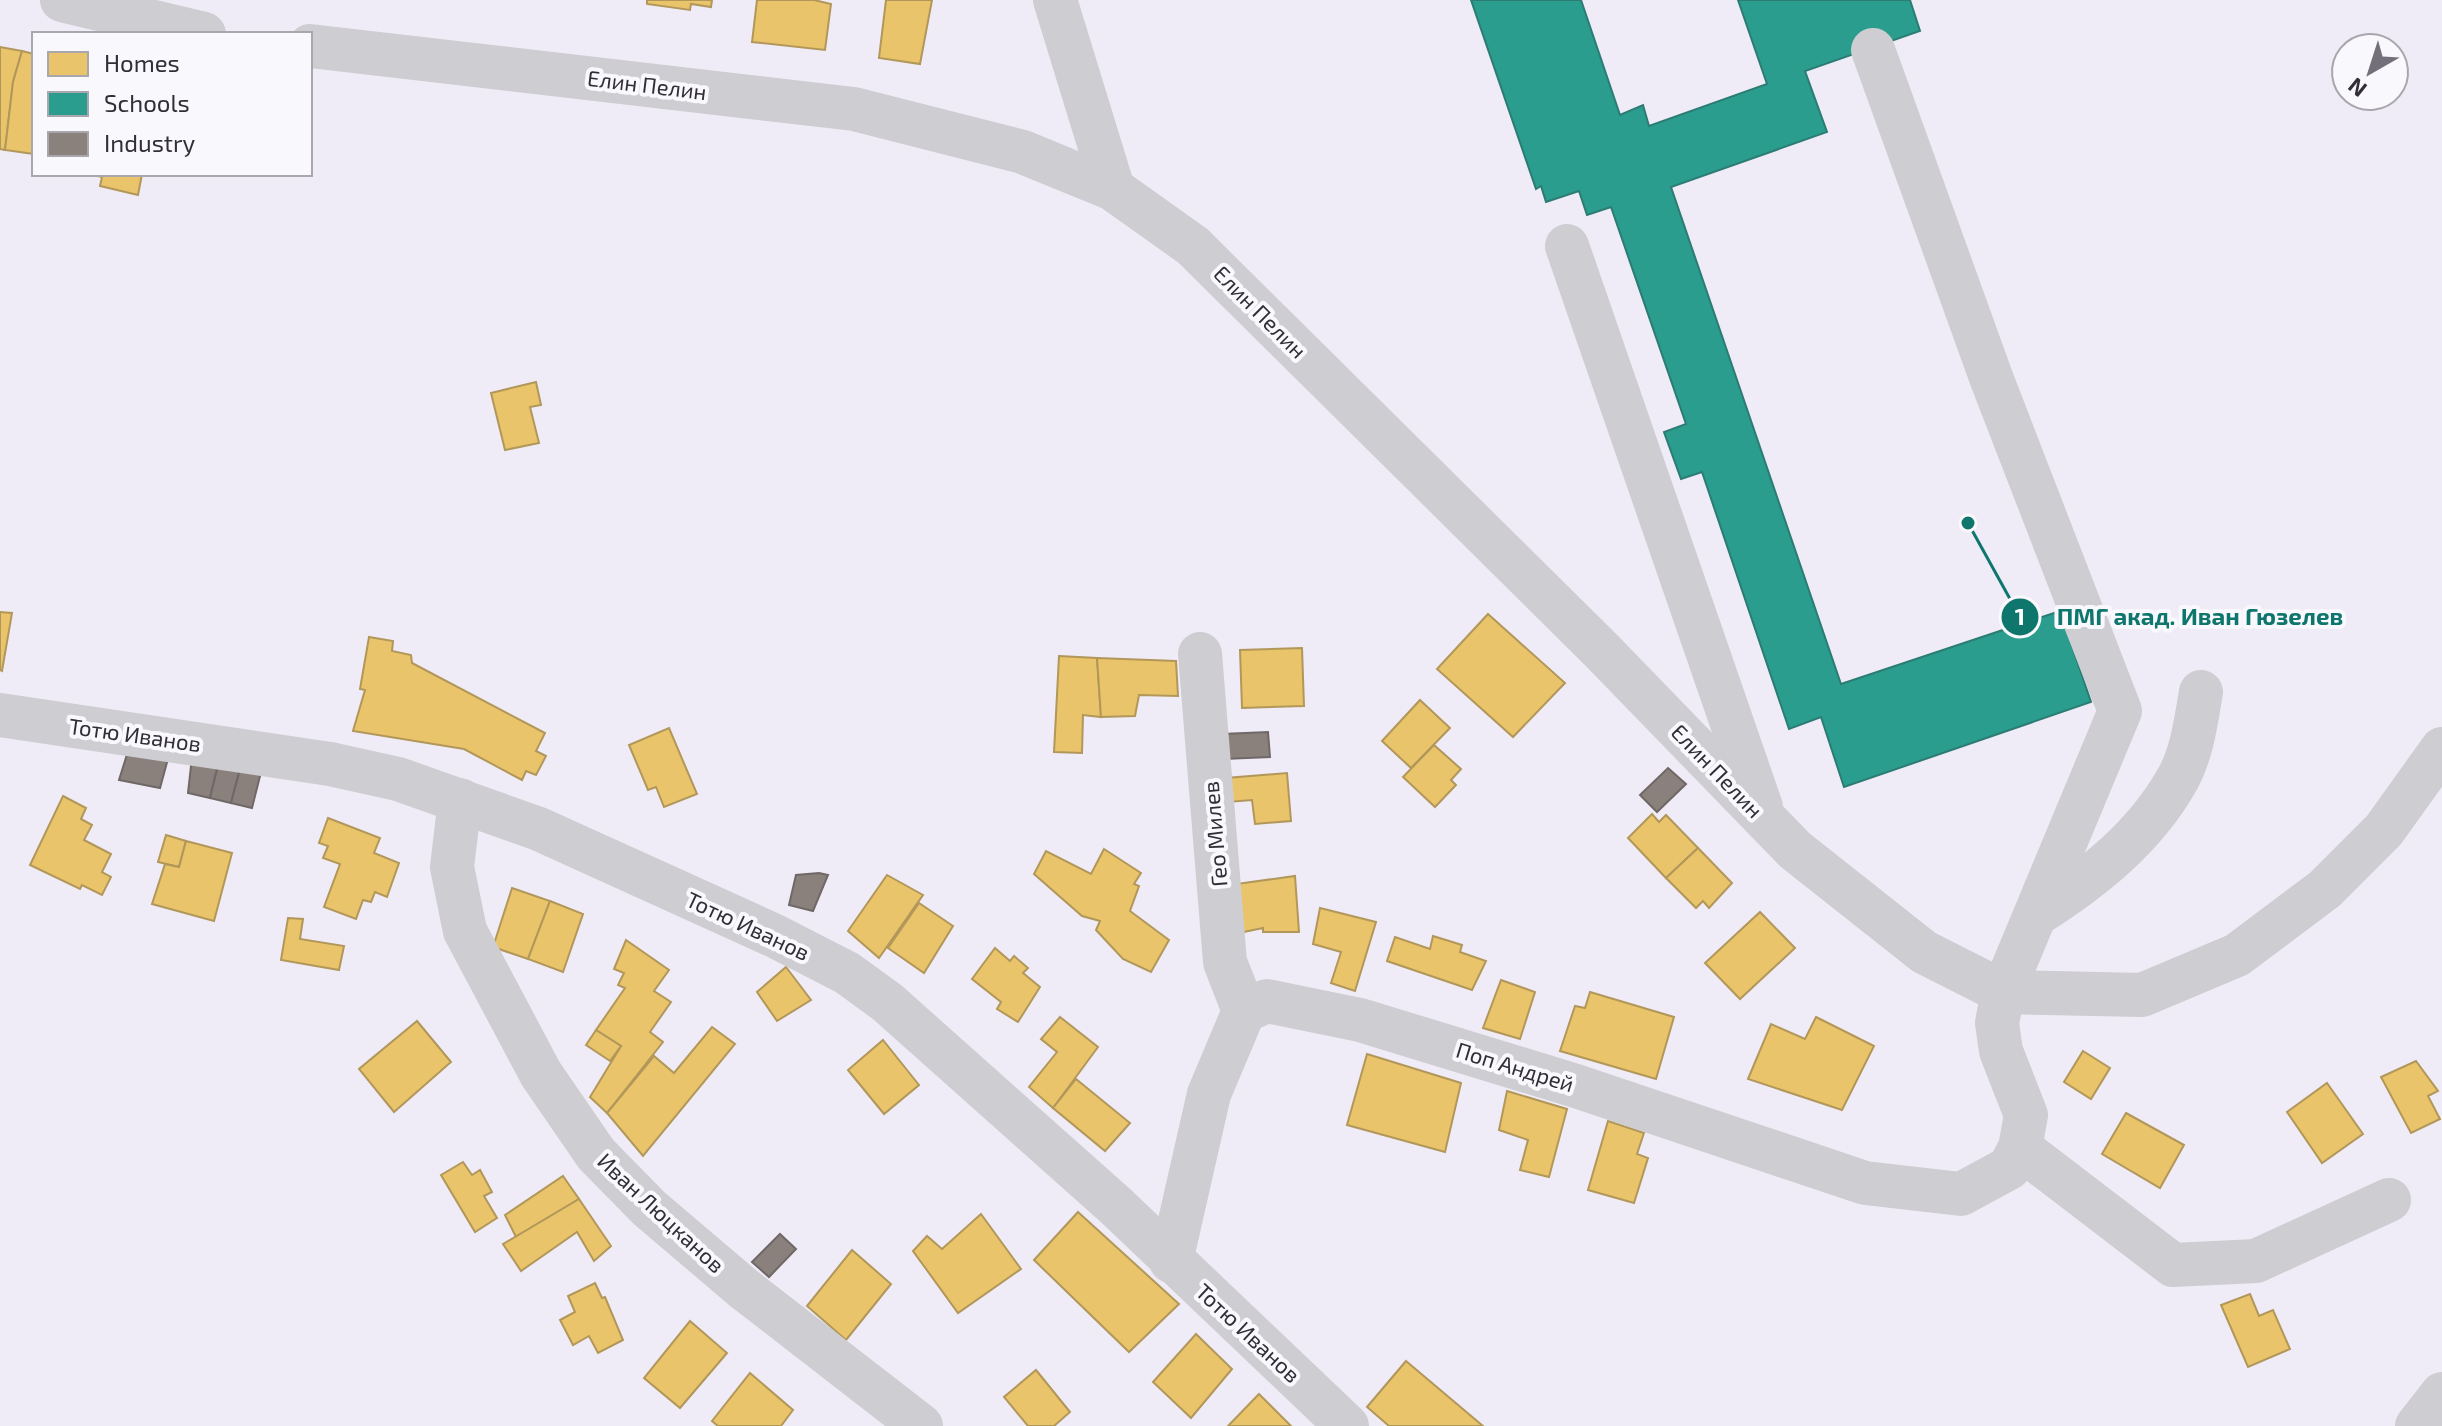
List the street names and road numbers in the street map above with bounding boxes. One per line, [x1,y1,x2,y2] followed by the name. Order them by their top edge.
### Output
[586,64,708,104] street label: Елин Пелин
[1209,260,1312,363] street label: Елин Пелин
[67,712,203,756] street label: Тотю Иванов
[1667,718,1769,822] street label: Елин Пелин
[1196,780,1232,888] street label: Гео Милев
[683,885,814,965] street label: Тотю Иванов
[1453,1036,1577,1096] street label: Поп Андрей
[593,1147,730,1278] street label: Иван Люцканов
[1191,1277,1306,1387] street label: Тотю Иванов

